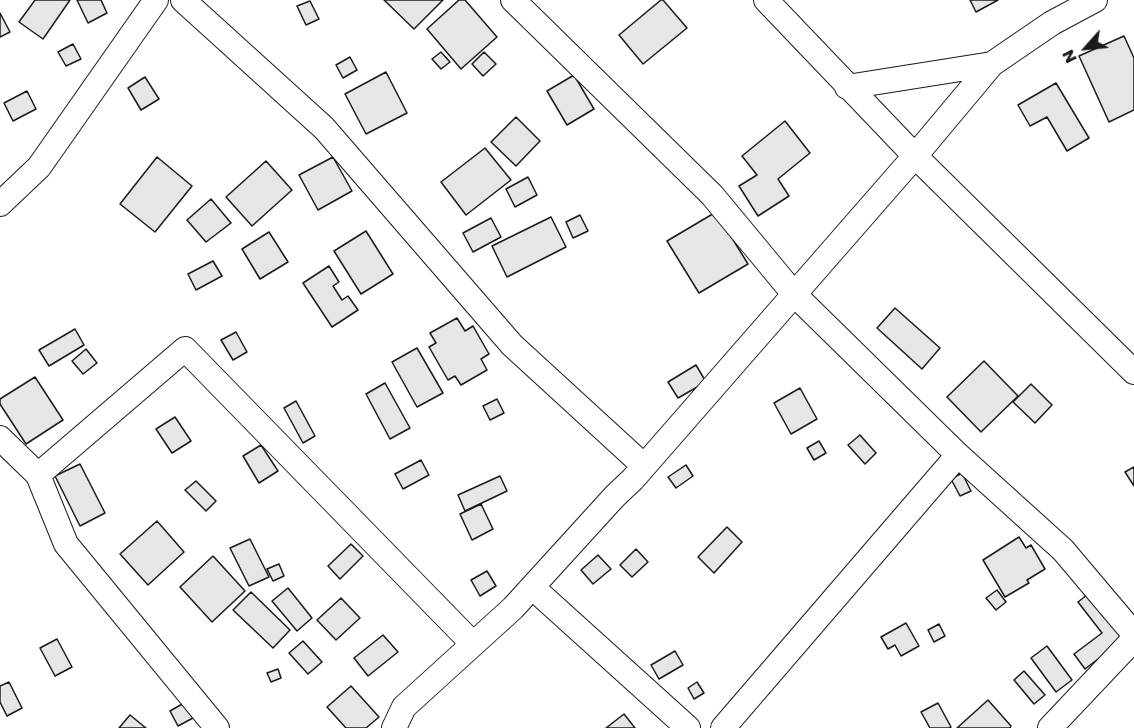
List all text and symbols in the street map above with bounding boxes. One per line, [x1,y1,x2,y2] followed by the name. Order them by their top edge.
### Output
[1056,18,1116,78] north arrow
[1057,46,1083,67] text: N

